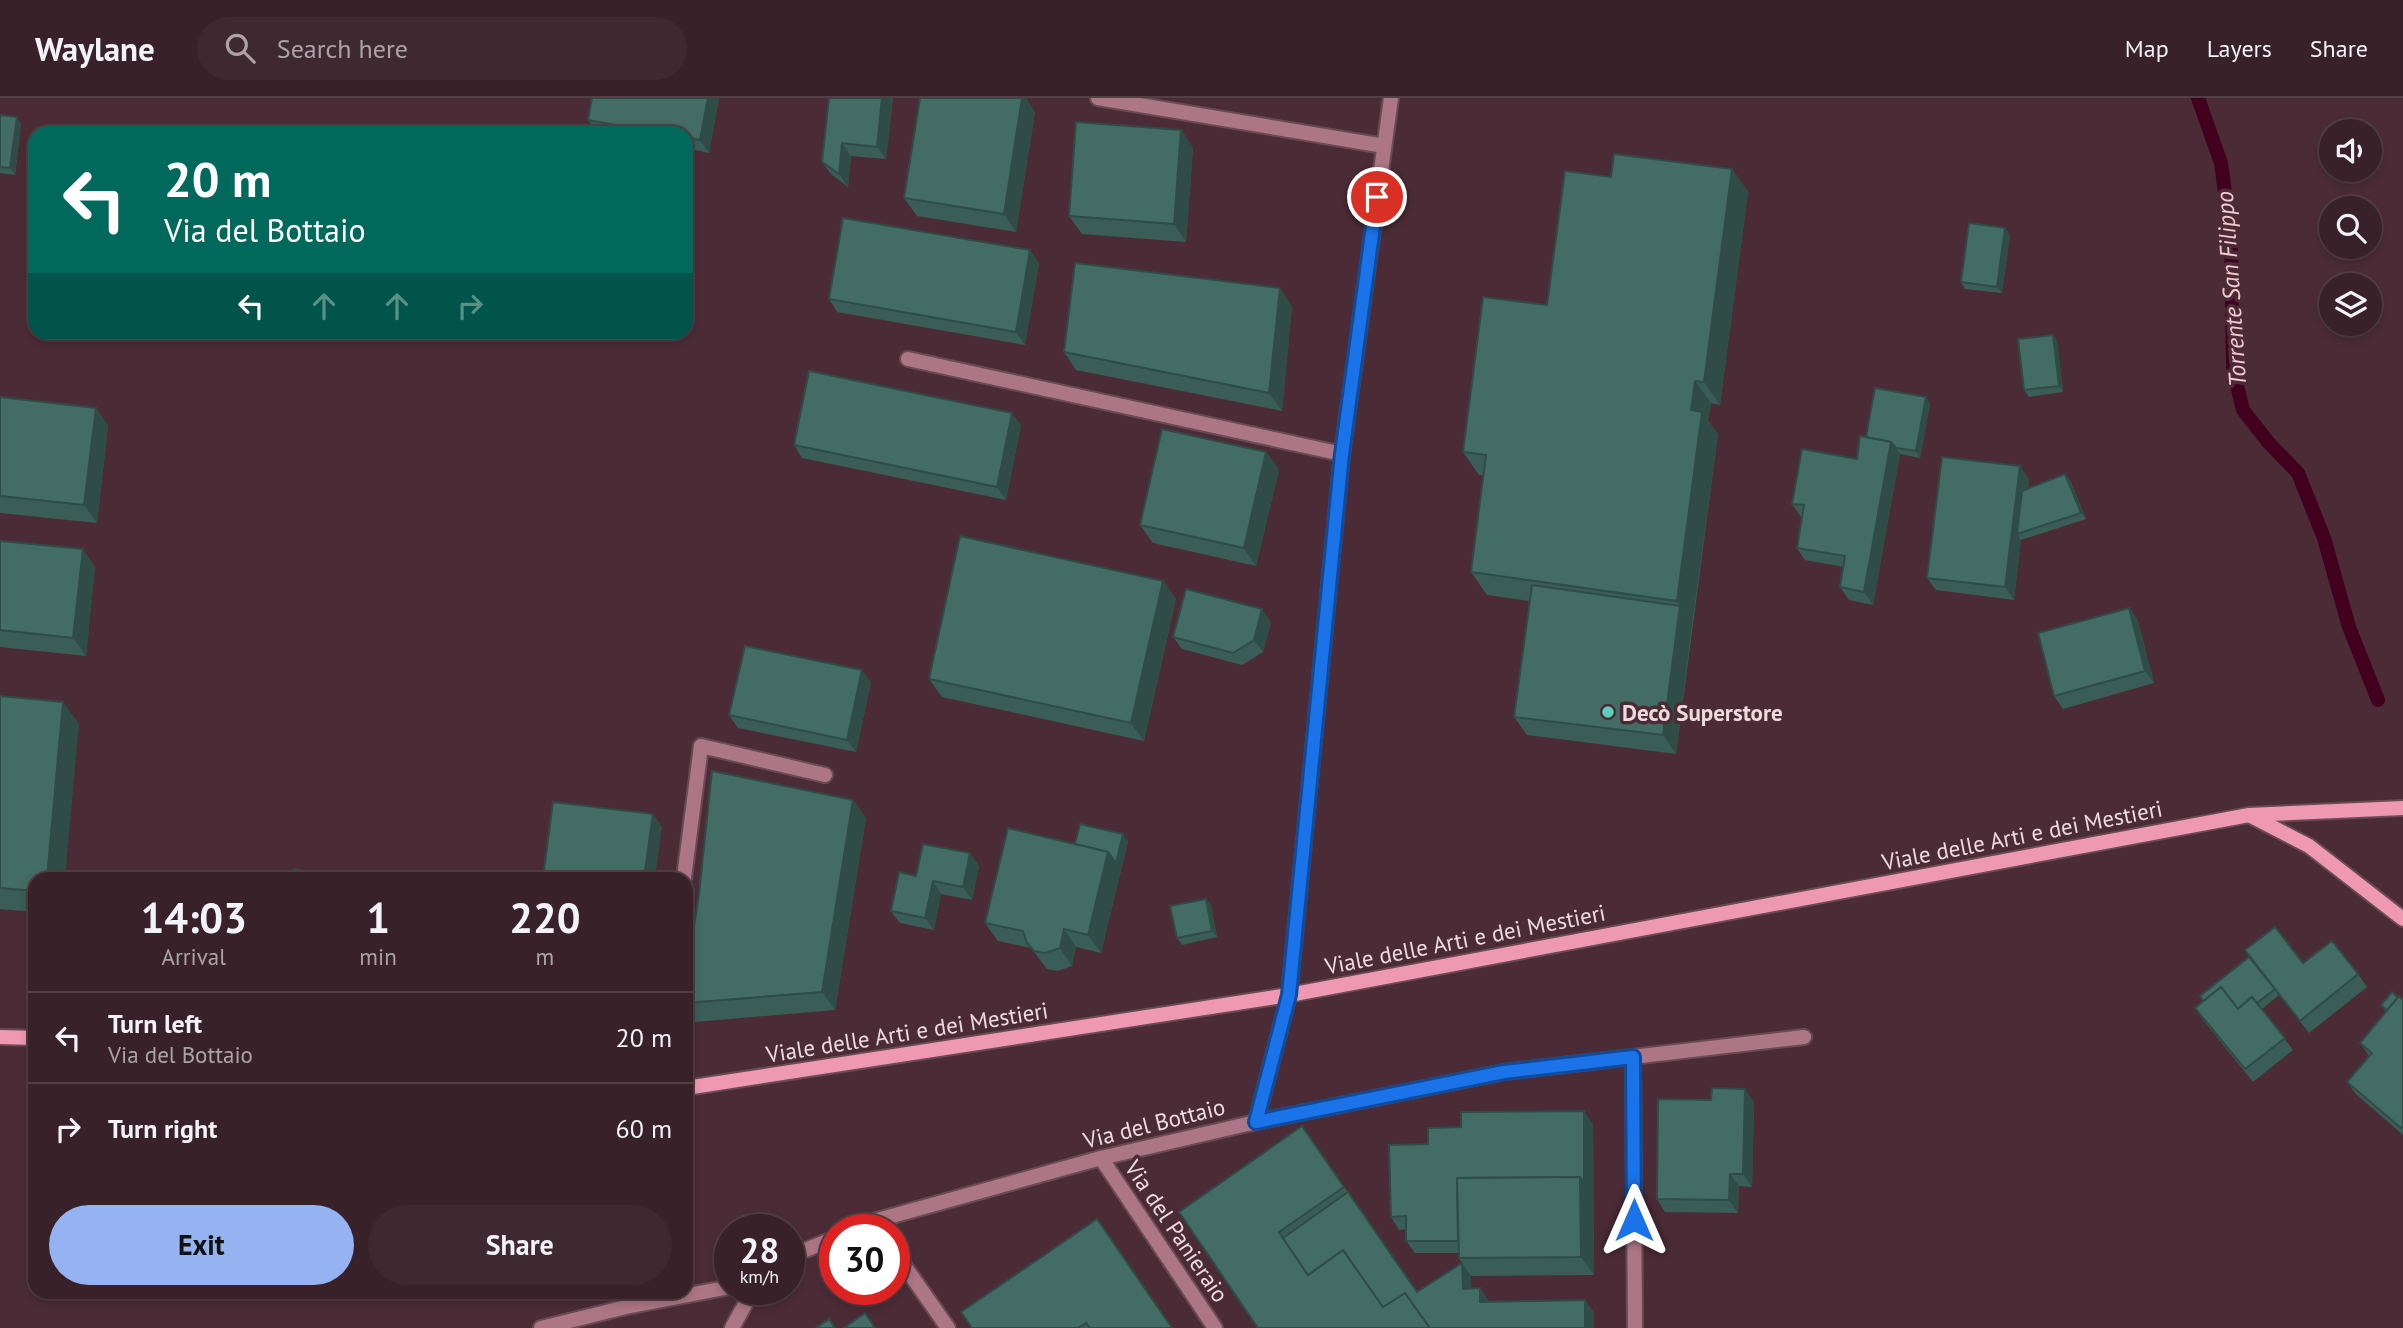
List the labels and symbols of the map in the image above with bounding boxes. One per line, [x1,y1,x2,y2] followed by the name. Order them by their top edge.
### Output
[1347,167,1407,227] pin
[2209,190,2253,388] water label: Torrente San Filippo
[1622,698,1783,727] place label: Decò Superstore
[1600,704,1616,720] marker: Decò Superstore
[1878,794,2165,877] street label: Viale delle Arti e dei Mestieri
[1321,898,1608,981] street label: Viale delle Arti e dei Mestieri
[763,995,1050,1069] street label: Viale delle Arti e dei Mestieri
[1079,1091,1228,1155] street label: Via del Bottaio
[1118,1154,1235,1308] street label: Via del Panieraio
[1597,1183,1671,1257] position arrow
[819,1214,910,1305] speed limit sign: 30

